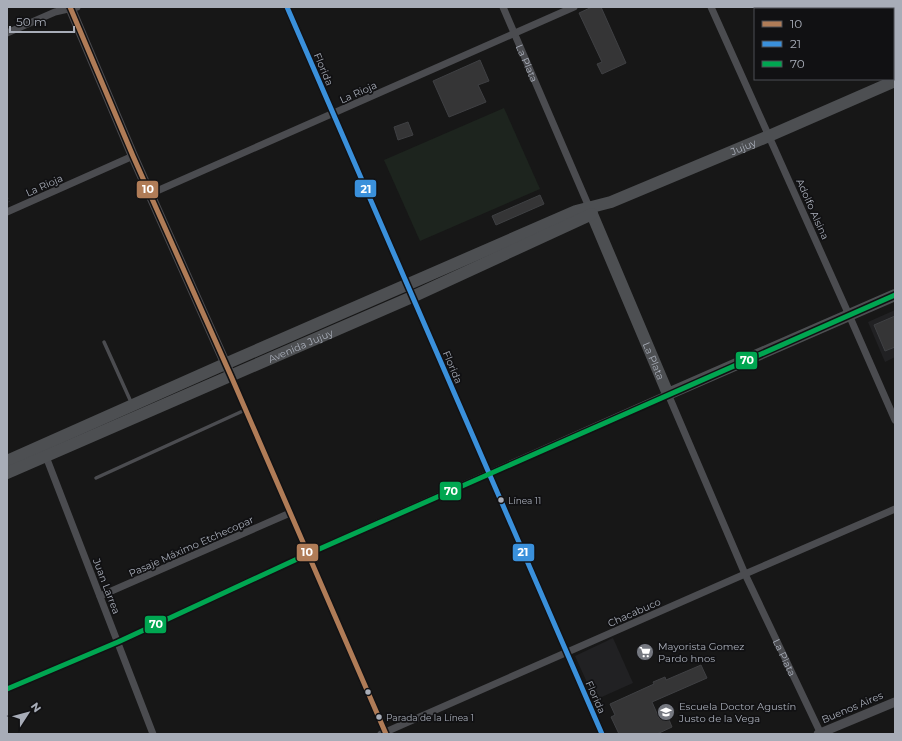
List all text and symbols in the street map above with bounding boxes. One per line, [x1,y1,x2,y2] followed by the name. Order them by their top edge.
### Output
[10,8,74,34] scale bar
[754,8,894,80] legend
[16,14,47,29] text: 50 m
[790,16,802,31] text: 10
[790,36,801,51] text: 21
[513,42,541,84] street label: La Plata
[311,51,336,88] street label: Florida
[790,56,805,71] text: 70
[338,79,379,106] street label: La Rioja
[728,136,759,159] street label: Jujuy
[24,172,65,199] street label: La Rioja
[793,177,832,242] street label: Adolfo Alsina
[354,179,377,198] line badge: 21
[136,180,159,199] line badge: 10
[142,182,154,196] text: 10
[361,182,371,196] text: 21
[266,326,336,366] street label: Avenida Jujuy
[640,340,667,382] street label: La Plata
[440,349,465,386] street label: Florida
[735,351,758,370] line badge: 70
[740,353,755,367] text: 70
[439,481,462,501] line badge: 70
[444,484,459,498] text: 70
[496,495,506,505] marker: Línea 11
[508,495,541,506] place label: Línea 11
[127,513,256,580] street label: Pasaje Máximo Etchecopar
[296,543,319,562] line badge: 10
[512,543,535,562] line badge: 21
[301,545,313,559] text: 10
[518,545,528,559] text: 21
[90,556,123,616] street label: Juan Larrea
[606,595,663,630] street label: Chacabuco
[144,615,167,634] line badge: 70
[149,617,164,631] text: 70
[770,637,799,678] street label: La Plata
[658,640,744,665] place label: Mayorista Gomez Pardo hnos
[635,642,655,662] supermarket icon: Mayorista Gomez Pardo hnos
[583,679,609,716] street label: Florida
[363,687,373,697] unlabelled marker
[820,689,885,726] street label: Buenos Aires
[8,693,48,733] north arrow
[28,699,44,715] text: N
[678,700,796,725] place label: Escuela Doctor Agustín Justo de la Vega
[656,702,676,722] school or university icon: Escuela Doctor Agustín Justo de la Vega
[374,712,384,722] marker: Parada de la Línea 1
[386,712,474,723] place label: Parada de la Línea 1

